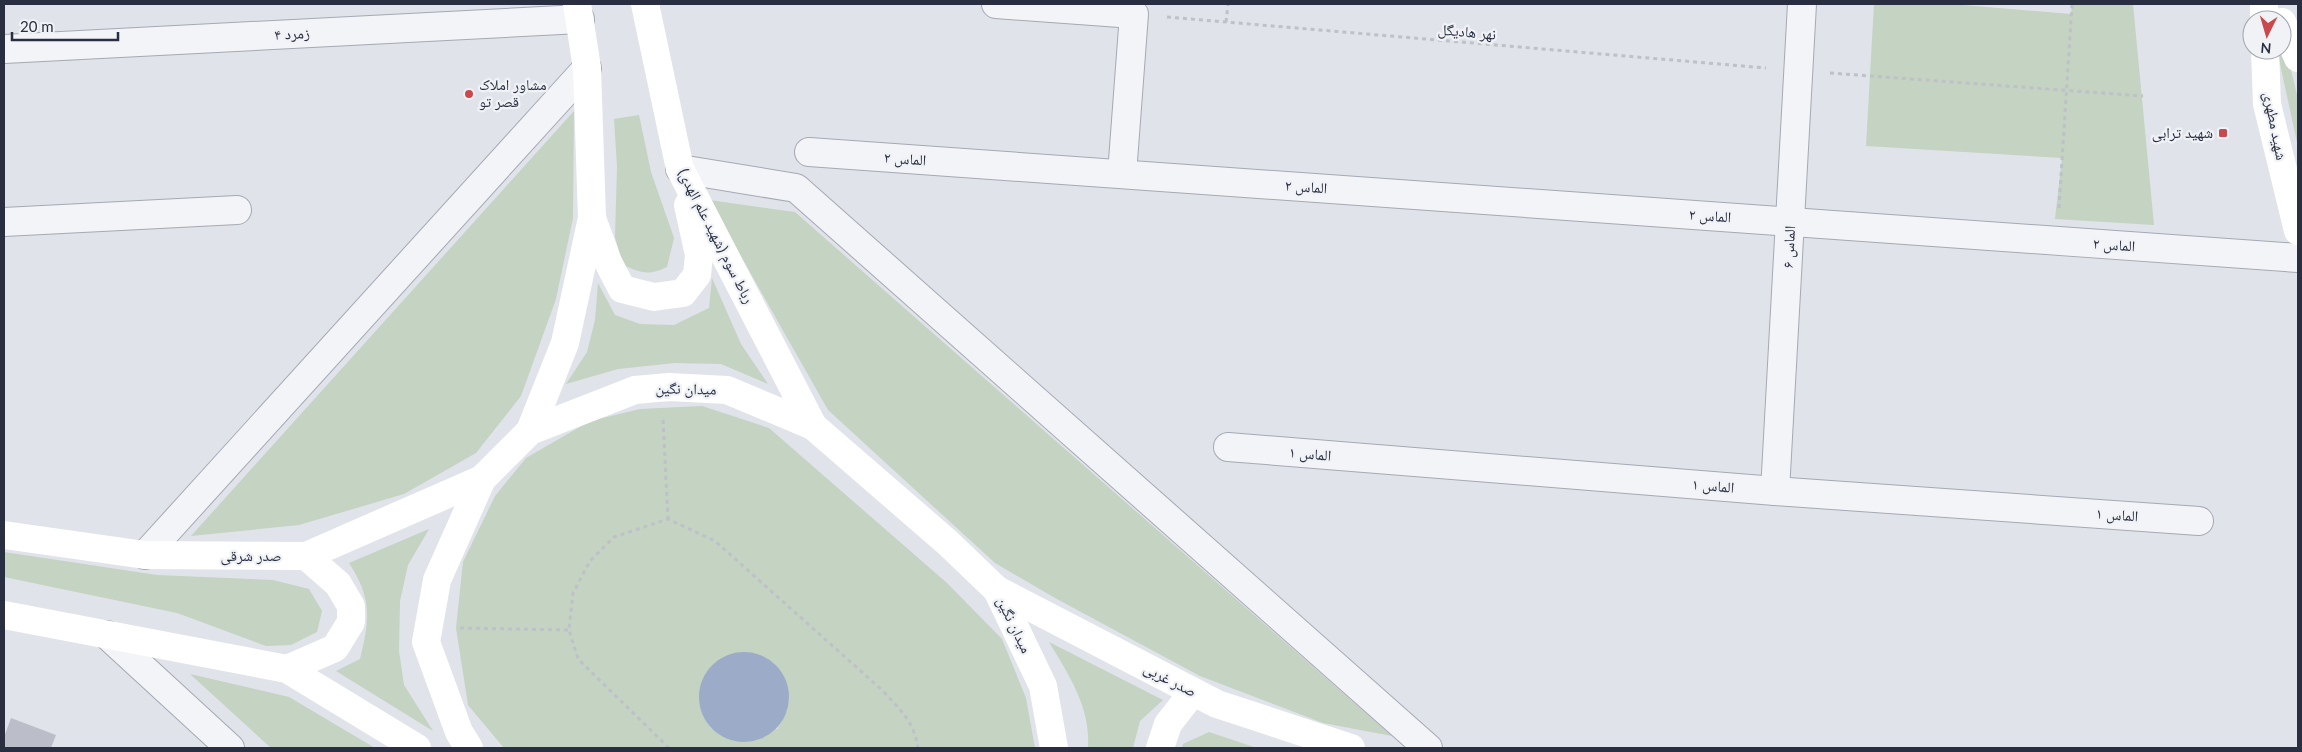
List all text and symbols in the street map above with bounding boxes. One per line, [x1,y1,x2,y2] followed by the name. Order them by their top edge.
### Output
[12,10,119,42] scale bar
[2242,10,2292,60] north arrow
[20,17,54,35] text: 20 m
[1437,19,1497,45] street label: نهر هادیگل
[274,23,310,44] street label: زمرد ۴
[2260,40,2272,57] text: N
[479,75,547,111] place label: مشاور املاک قصر تو
[463,88,475,100] marker: مشاور املاک قصر تو
[2259,90,2291,162] street label: شهید مطهری
[2152,123,2213,143] place label: شهید ترابی
[2217,127,2229,139] marker: شهید ترابی
[883,148,927,170] street label: الماس ۲
[673,165,759,307] street label: رباط سوم (شهید علم الهدی)
[1284,176,1328,198] street label: الماس ۲
[1688,205,1732,227] street label: الماس ۲
[1778,225,1800,269] street label: الماس ۶
[2092,234,2136,256] street label: الماس ۲
[655,378,717,400] street label: میدان نگین
[1288,442,1332,466] street label: الماس ۱
[1691,474,1735,498] street label: الماس ۱
[2095,504,2139,526] street label: الماس ۱
[220,546,282,566] street label: صدر شرقی
[992,593,1036,657] street label: میدان نگین
[1140,658,1200,702] street label: صدر غربی

